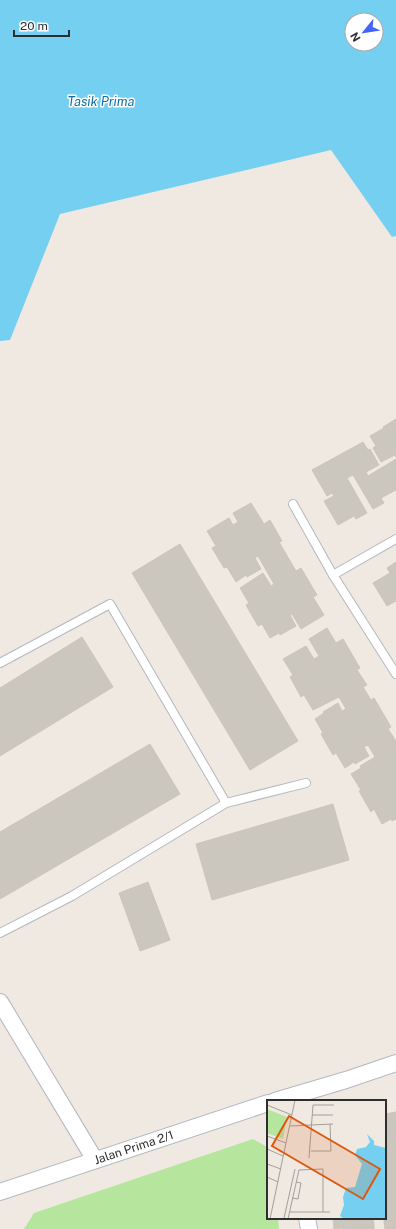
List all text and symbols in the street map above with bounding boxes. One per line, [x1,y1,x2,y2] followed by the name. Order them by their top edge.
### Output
[14,12,69,38] scale bar
[344,12,384,52] north arrow
[20,19,48,33] text: 20 m
[348,30,363,44] text: N
[67,94,135,109] water label: Tasik Prima
[267,1100,386,1219] inset map
[92,1128,175,1167] street label: Jalan Prima 2/1

